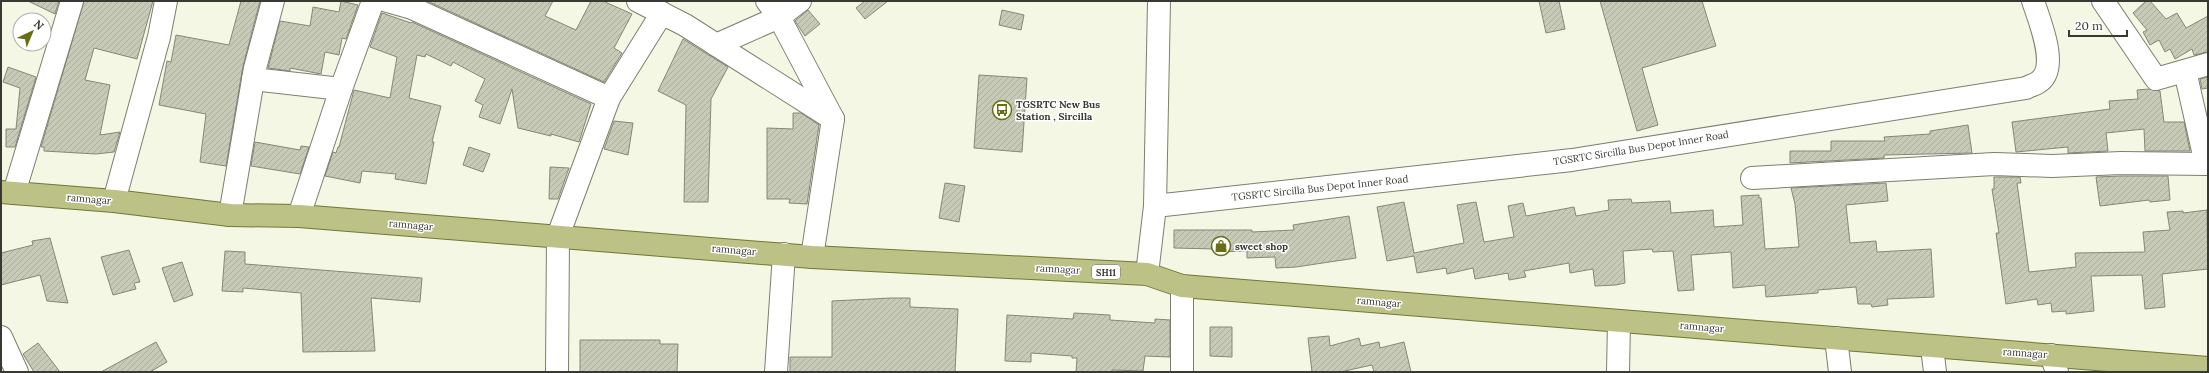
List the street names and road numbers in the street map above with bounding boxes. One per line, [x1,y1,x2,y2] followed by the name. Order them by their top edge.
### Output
[1552,128,1730,168] street label: TGSRTC Sircilla Bus Depot Inner Road
[1231,172,1409,204] street label: TGSRTC Sircilla Bus Depot Inner Road
[66,191,112,207] street label: ramnagar
[388,217,434,233] street label: ramnagar
[711,242,757,258] street label: ramnagar
[1035,261,1081,277] street label: ramnagar
[1092,265,1120,279] road number: SH11
[1356,294,1402,310] street label: ramnagar
[1679,319,1725,335] street label: ramnagar
[2002,345,2048,361] street label: ramnagar

